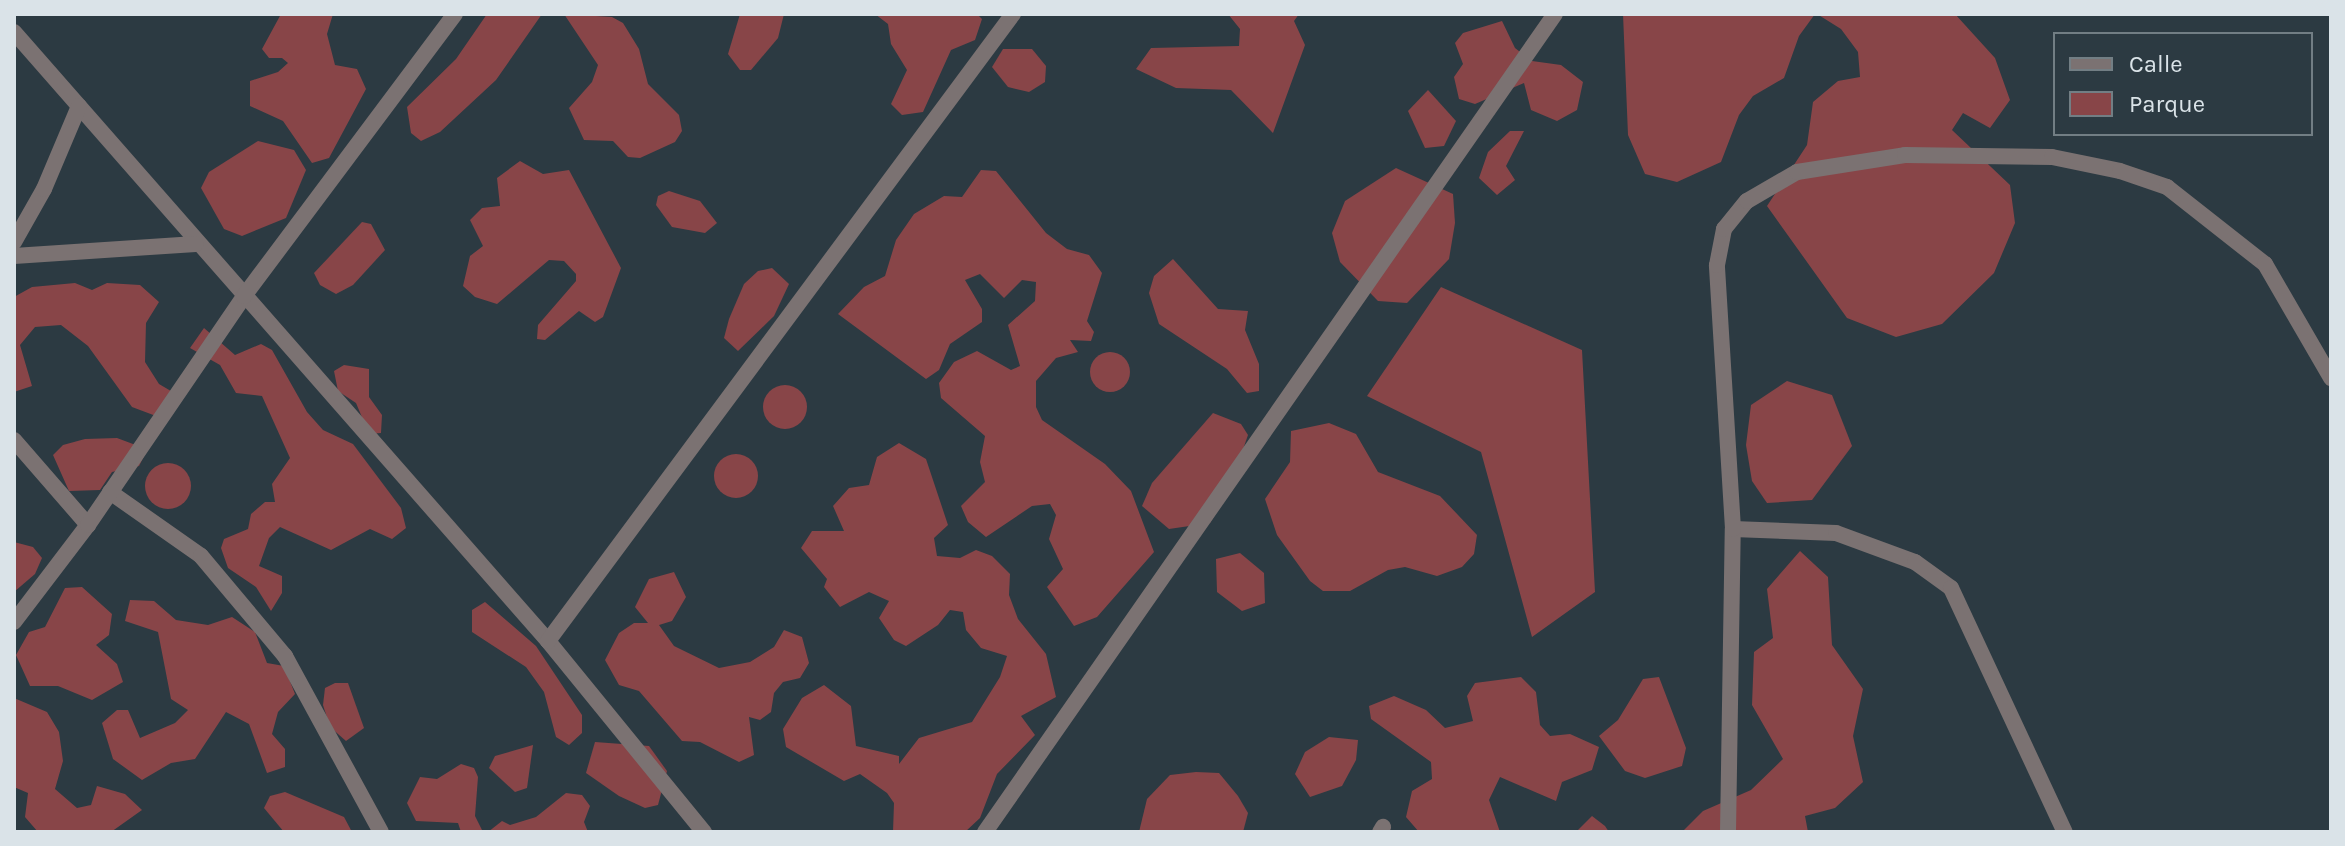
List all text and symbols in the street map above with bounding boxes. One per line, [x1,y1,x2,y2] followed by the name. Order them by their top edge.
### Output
[2053,32,2313,136] legend
[2129,50,2183,78] text: Calle
[2129,90,2205,118] text: Parque

